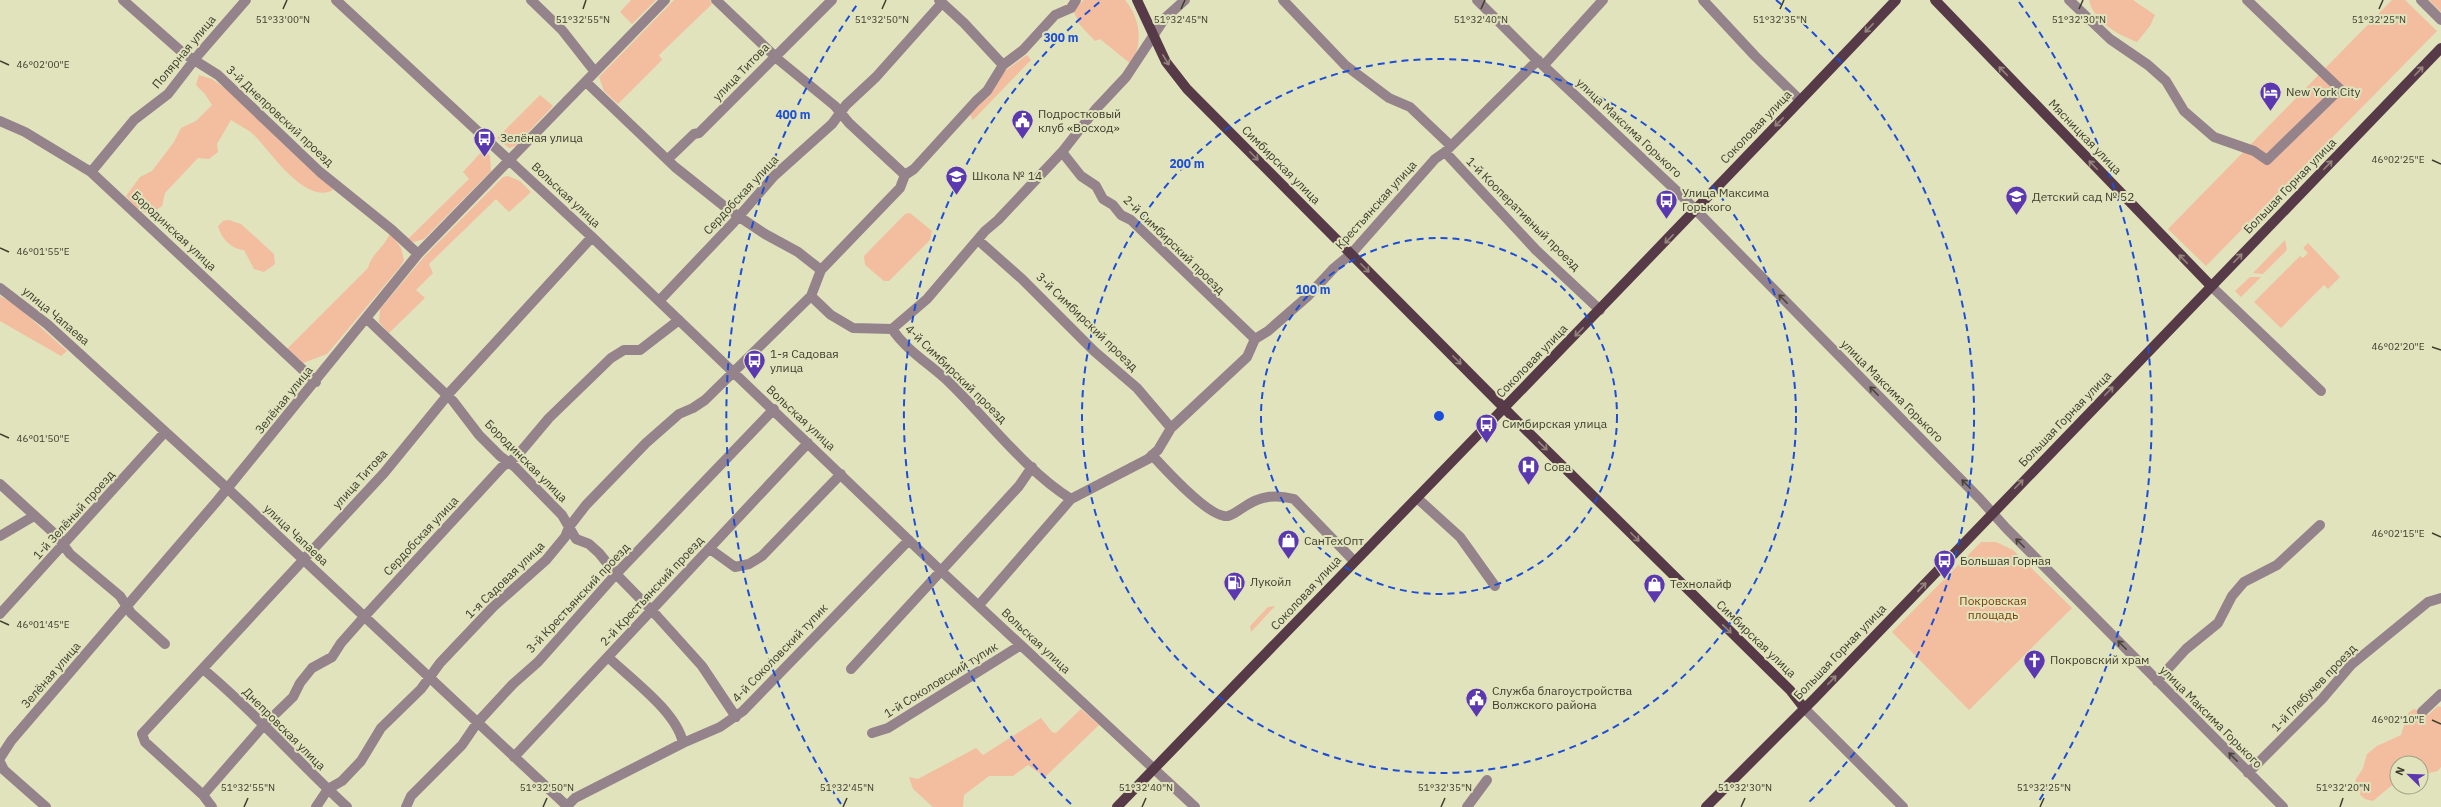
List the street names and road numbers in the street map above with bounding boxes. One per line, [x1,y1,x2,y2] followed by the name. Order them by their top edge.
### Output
[149,12,219,91] street label: Полярная улица
[709,39,772,104] street label: улица Титова
[224,62,337,169] street label: 3-й Днепровский проезд
[1573,75,1685,181] street label: улица Максима Горького
[1717,86,1795,166] street label: Соколовая улица
[2046,96,2126,178] street label: Мясницкая улица
[1239,122,1324,208] street label: Симбирская улица
[2240,134,2340,237] street label: Большая Горная улица
[700,151,782,237] street label: Сердобская улица
[1463,154,1583,274] street label: 1-й Кооперативный проезд
[1332,157,1420,252] street label: Крестьянская улица
[529,159,604,231] street label: Вольская улица
[129,187,220,274] street label: Бородинская улица
[1120,192,1228,297] street label: 2-й Симбирский проезд
[1033,269,1141,374] street label: 3-й Симбирский проезд
[20,283,93,348] street label: улица Чапаева
[1493,320,1571,400] street label: Соколовая улица
[902,321,1010,426] street label: 4-й Симбирский проезд
[1838,336,1947,445] street label: улица Максима Горького
[252,362,316,437] street label: Зелёная улица
[2015,367,2115,470] street label: Большая Горная улица
[764,382,839,454] street label: Вольская улица
[482,416,571,506] street label: Бородинская улица
[329,445,391,511] street label: улица Титова
[30,467,118,562] street label: 1-й Зелёный проезд
[380,492,462,578] street label: Сердобская улица
[261,501,332,569] street label: улица Чапаева
[597,533,706,649] street label: 2-й Крестьянский проезд
[462,537,548,621] street label: 1-я Садовая улица
[523,540,632,656] street label: 3-й Крестьянский проезд
[1267,552,1344,633] street label: Соколовая улица
[1713,597,1800,681] street label: Симбирская улица
[729,600,831,705] street label: 4-й Соколовский тупик
[1790,600,1890,703] street label: Большая Горная улица
[999,605,1074,677] street label: Вольская улица
[18,638,84,711] street label: Зелёная улица
[881,638,1001,721] street label: 1-й Соколовский тупик
[2268,641,2359,735] street label: 1-й Глебучев проезд
[2157,662,2266,771] street label: улица Максима Горького
[240,684,329,774] street label: Днепровская улица

